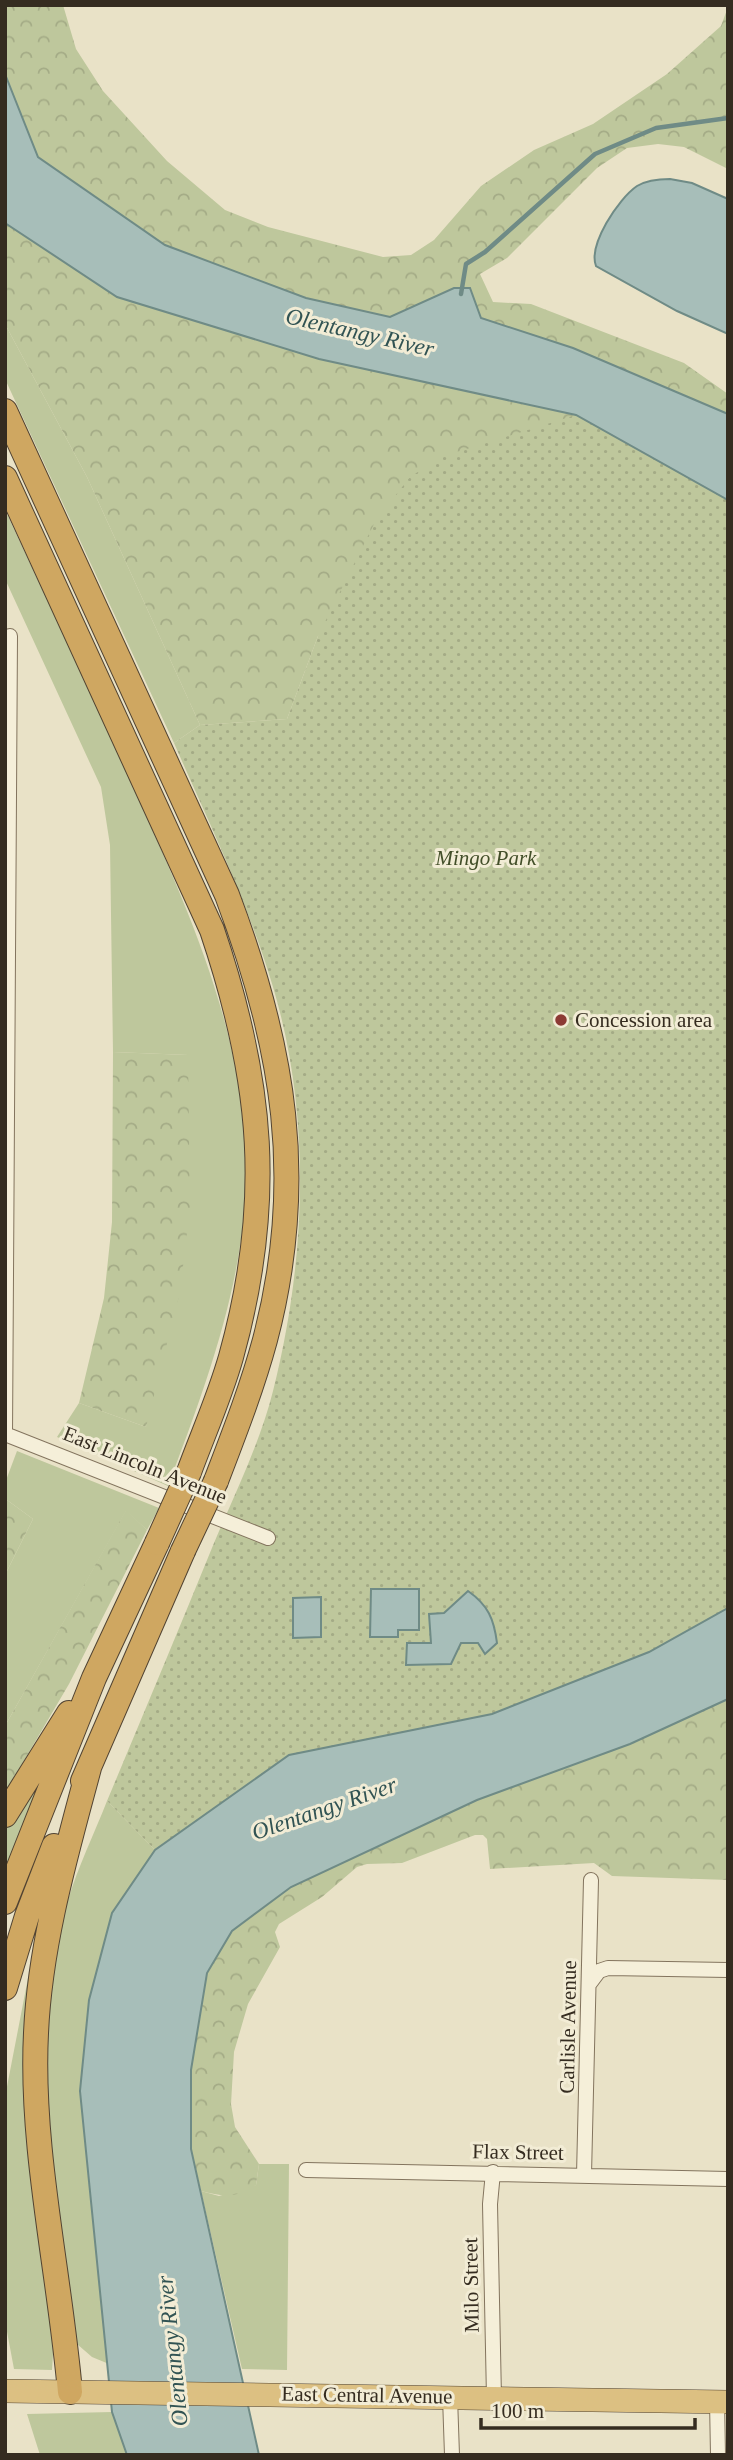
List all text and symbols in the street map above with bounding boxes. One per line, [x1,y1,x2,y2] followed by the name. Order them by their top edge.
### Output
[283,303,437,362] water label: Olentangy River
[435,846,537,870] park label: Mingo Park
[575,1008,713,1032] place label: Concession area
[553,1012,569,1028] marker: Concession area
[60,1421,230,1509] street label: East Lincoln Avenue
[249,1772,401,1845] water label: Olentangy River
[555,1960,581,2094] street label: Carlisle Avenue
[472,2139,564,2165] street label: Flax Street
[458,2237,484,2333] street label: Milo Street
[152,2273,193,2428] water label: Olentangy River
[281,2382,453,2408] street label: East Central Avenue
[481,2386,694,2430] scale bar
[491,2399,544,2423] text: 100 m

